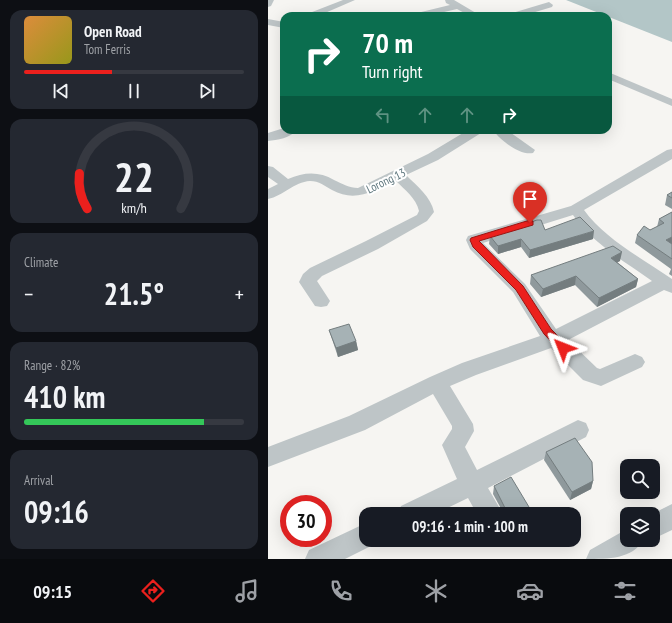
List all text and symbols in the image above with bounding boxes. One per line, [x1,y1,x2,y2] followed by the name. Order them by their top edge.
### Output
[84,22,142,41] text: Open Road
[362,24,413,61] text: 70 m
[296,28,348,80] icon: right
[84,41,130,58] text: Tom Ferris
[362,60,422,83] text: Turn right
[50,80,72,102] icon: previous
[123,80,145,102] icon: pause
[196,80,218,102] icon: next
[372,104,394,126] icon: left
[414,104,436,126] icon: ahead
[456,104,478,126] icon: ahead
[498,104,520,126] icon: right
[114,150,154,203] text: 22
[364,165,408,196] street label: Lorong 13
[513,182,547,223] pin
[519,188,541,210] icon: arrive
[121,197,147,216] text: km/h
[24,254,58,271] text: Climate
[104,274,164,313] text: 21.5°
[24,280,33,308] text: −
[235,280,244,308] text: +
[542,327,584,369] position arrow
[24,357,80,374] text: Range · 82%
[24,377,105,416] text: 410 km
[620,459,660,547] map controls
[620,459,660,499] button: search
[24,472,53,489] text: Arrival
[24,492,89,531] text: 09:16
[280,495,332,547] speed limit sign: 30
[620,507,660,547] button: layers
[412,517,528,536] text: 09:16 · 1 min · 100 m
[139,577,167,605] icon: directions
[233,577,261,605] icon: music
[327,577,355,605] icon: phone
[422,577,450,605] icon: climate
[516,577,544,605] icon: car
[611,577,639,605] icon: filters
[33,580,72,603] text: 09:15

